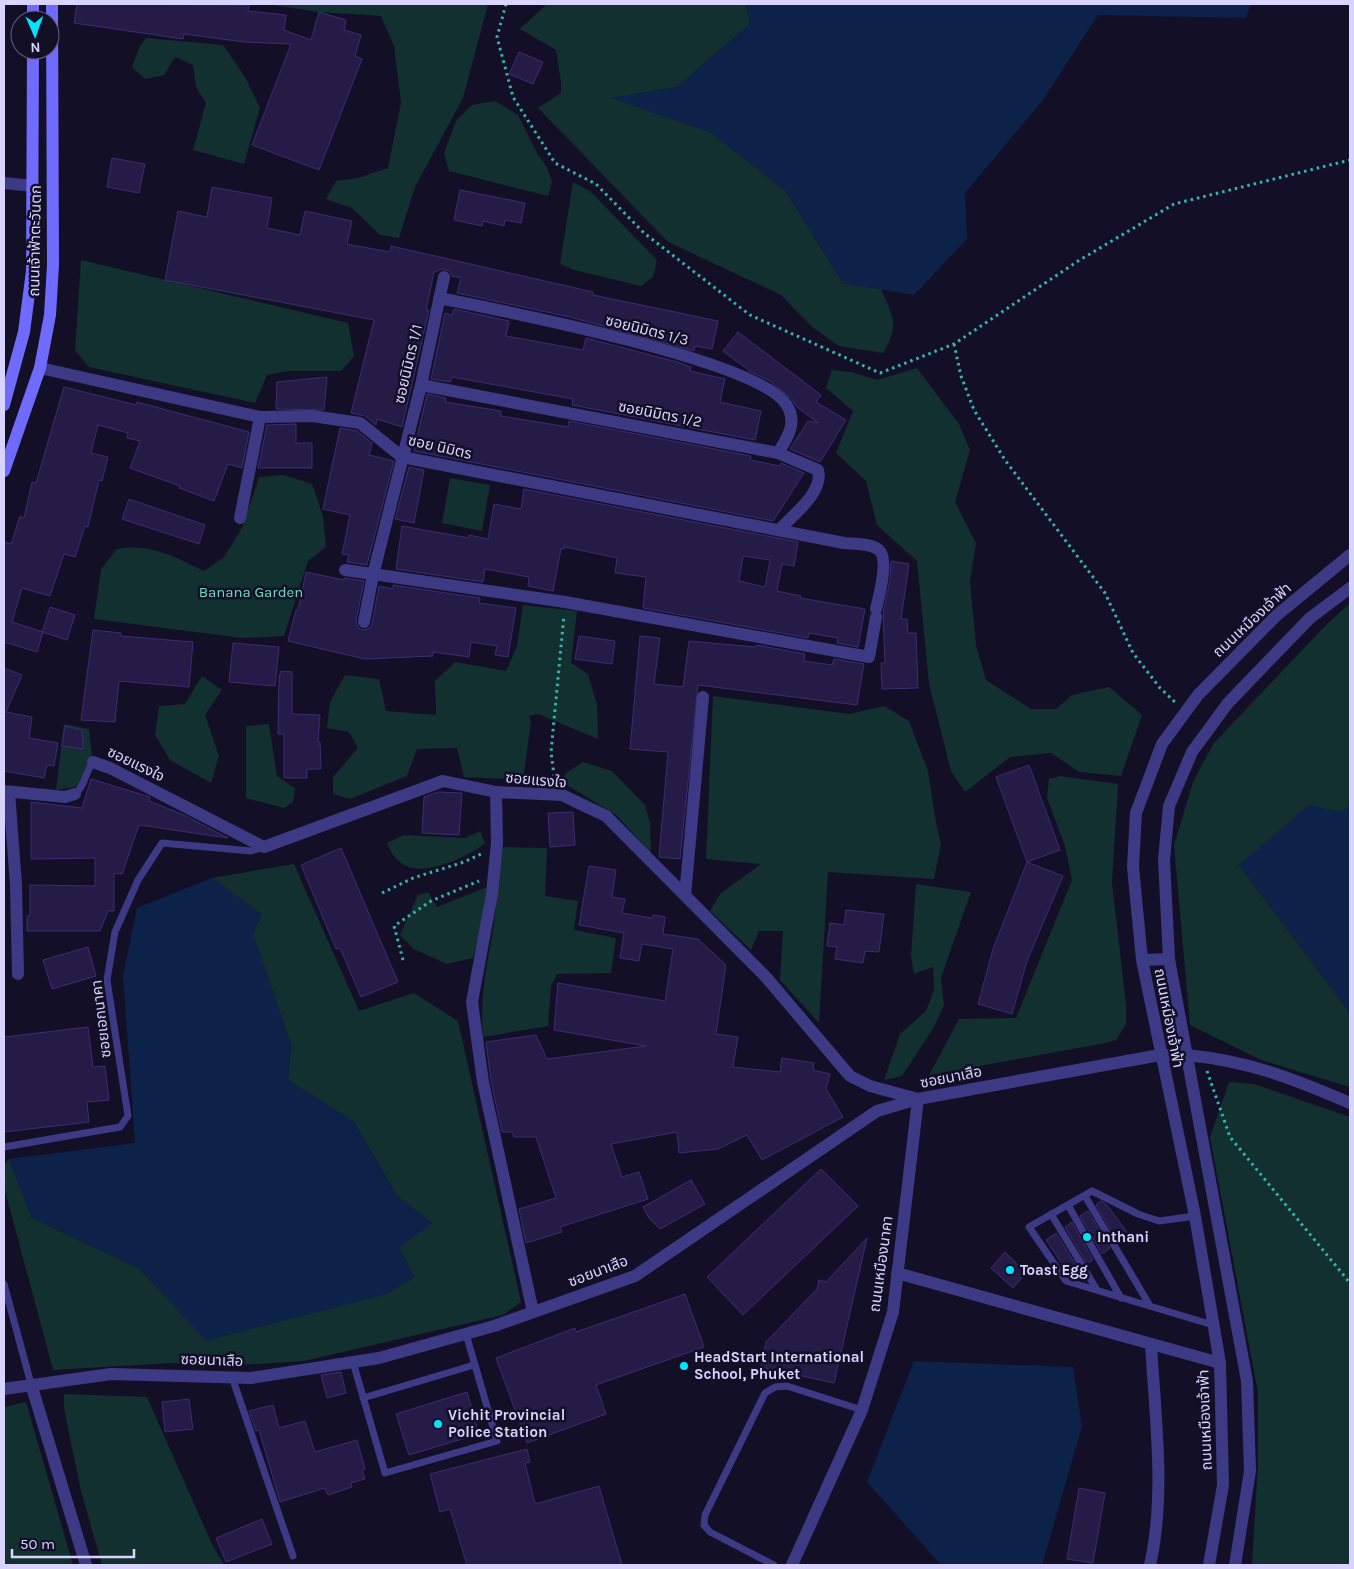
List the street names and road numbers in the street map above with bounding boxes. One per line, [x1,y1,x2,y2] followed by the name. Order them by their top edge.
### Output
[25,185,45,297] street label: ถนนเจ้าฟ้าตะวันตก
[604,311,690,349] street label: ซอยนิมิตร 1/3
[390,322,426,406] street label: ซอยนิมิตร 1/1
[617,397,703,431] street label: ซอยนิมิตร 1/2
[406,431,474,463] street label: ซอย นิมิตร
[1209,579,1295,661] street label: ถนนเหมืองเจ้าฟ้า
[104,742,168,786] street label: ซอยแรงใจ
[505,768,567,792] street label: ซอยแรงใจ
[1151,967,1187,1069] street label: ถนนเหมืองเจ้าฟ้า
[87,979,115,1059] street label: ซอยเอกนาคา
[919,1062,983,1092] street label: ซอยนาเสือ
[865,1215,897,1313] street label: ถนนเหมืองนาคา
[566,1251,630,1291] street label: ซอยนาเสือ
[180,1350,244,1370] street label: ซอยนาเสือ
[1194,1369,1216,1471] street label: ถนนเหมืองเจ้าฟ้า

